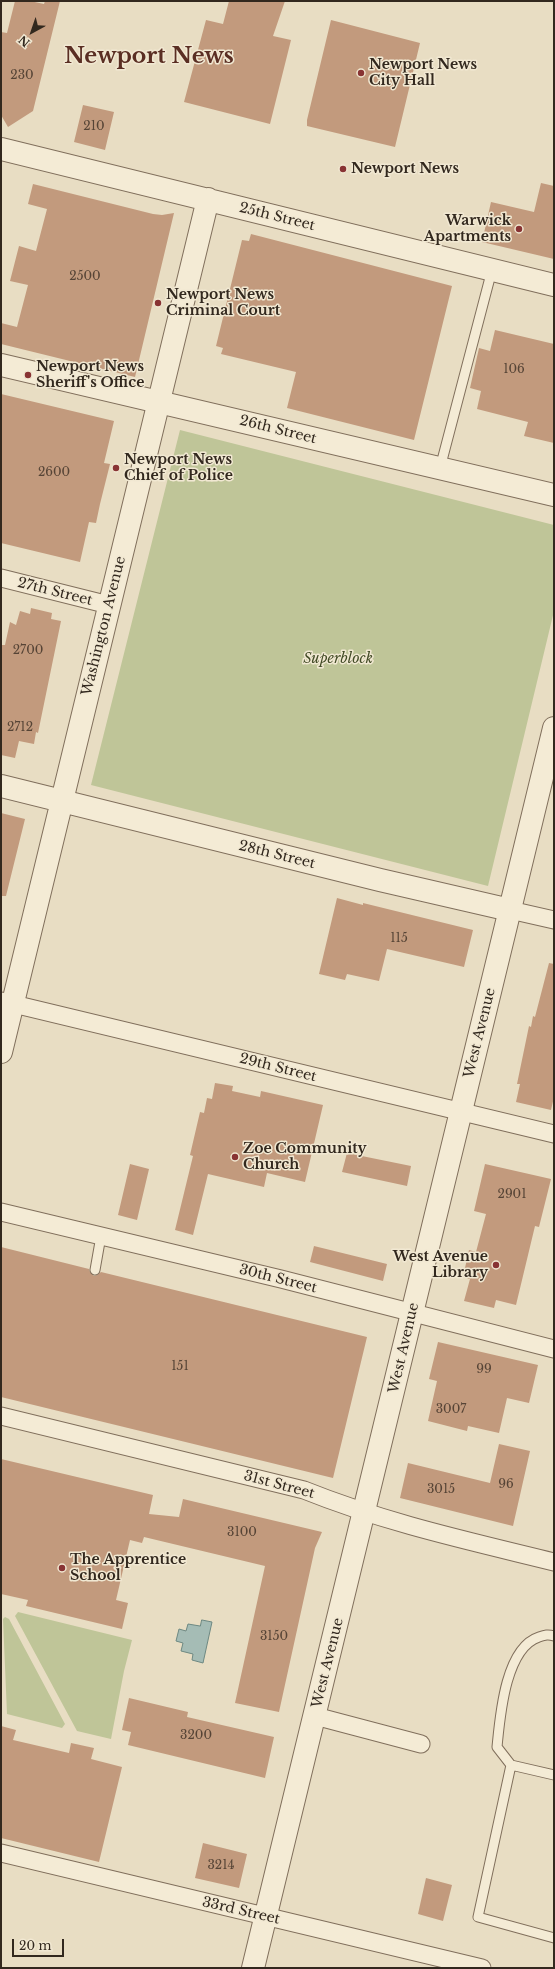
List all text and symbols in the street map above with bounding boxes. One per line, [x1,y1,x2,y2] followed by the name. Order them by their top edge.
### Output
[12,12,52,52] north arrow
[16,33,33,50] text: N
[64,44,234,70] district label: Newport News
[369,57,477,90] place label: Newport News City Hall
[356,68,366,78] marker: Newport News City Hall
[10,69,34,83] house number: 230
[83,120,105,134] house number: 210
[351,161,459,177] place label: Newport News
[338,164,348,174] marker: Newport News
[237,199,317,235] street label: 25th Street
[424,213,511,246] place label: Warwick Apartments
[514,224,524,234] marker: Warwick Apartments
[69,270,101,284] house number: 2500
[166,287,280,320] place label: Newport News Criminal Court
[153,298,163,308] marker: Newport News Criminal Court
[36,359,144,392] place label: Newport News Sheriff's Office
[503,363,525,377] house number: 106
[23,370,33,380] marker: Newport News Sheriff's Office
[238,412,318,448] street label: 26th Street
[124,452,233,484] place label: Newport News Chief of Police
[111,463,121,473] marker: Newport News Chief of Police
[38,466,70,480] house number: 2600
[79,554,129,698] street label: Washington Avenue
[16,575,94,609] street label: 27th Street
[13,644,43,658] house number: 2700
[303,651,373,667] park label: Superblock
[7,721,33,735] house number: 2712
[237,837,317,873] street label: 28th Street
[390,932,408,946] house number: 115
[461,986,499,1080] street label: West Avenue
[238,1050,318,1086] street label: 29th Street
[243,1141,367,1174] place label: Zoe Community Church
[230,1152,240,1162] marker: Zoe Community Church
[497,1188,527,1202] house number: 2901
[393,1249,488,1282] place label: West Avenue Library
[491,1260,501,1270] marker: West Avenue Library
[237,1261,319,1297] street label: 30th Street
[385,1301,423,1395] street label: West Avenue
[171,1360,189,1374] house number: 151
[476,1363,492,1377] house number: 99
[436,1403,466,1417] house number: 3007
[242,1467,316,1503] street label: 31st Street
[498,1478,514,1492] house number: 96
[427,1483,455,1497] house number: 3015
[227,1526,257,1540] house number: 3100
[70,1552,186,1584] place label: The Apprentice School
[57,1563,67,1573] marker: The Apprentice School
[309,1616,347,1710] street label: West Avenue
[260,1630,288,1644] house number: 3150
[180,1729,212,1743] house number: 3200
[207,1859,235,1873] house number: 3214
[200,1894,282,1928] street label: 33rd Street
[14,1931,66,1957] scale bar
[19,1938,51,1953] text: 20 m

